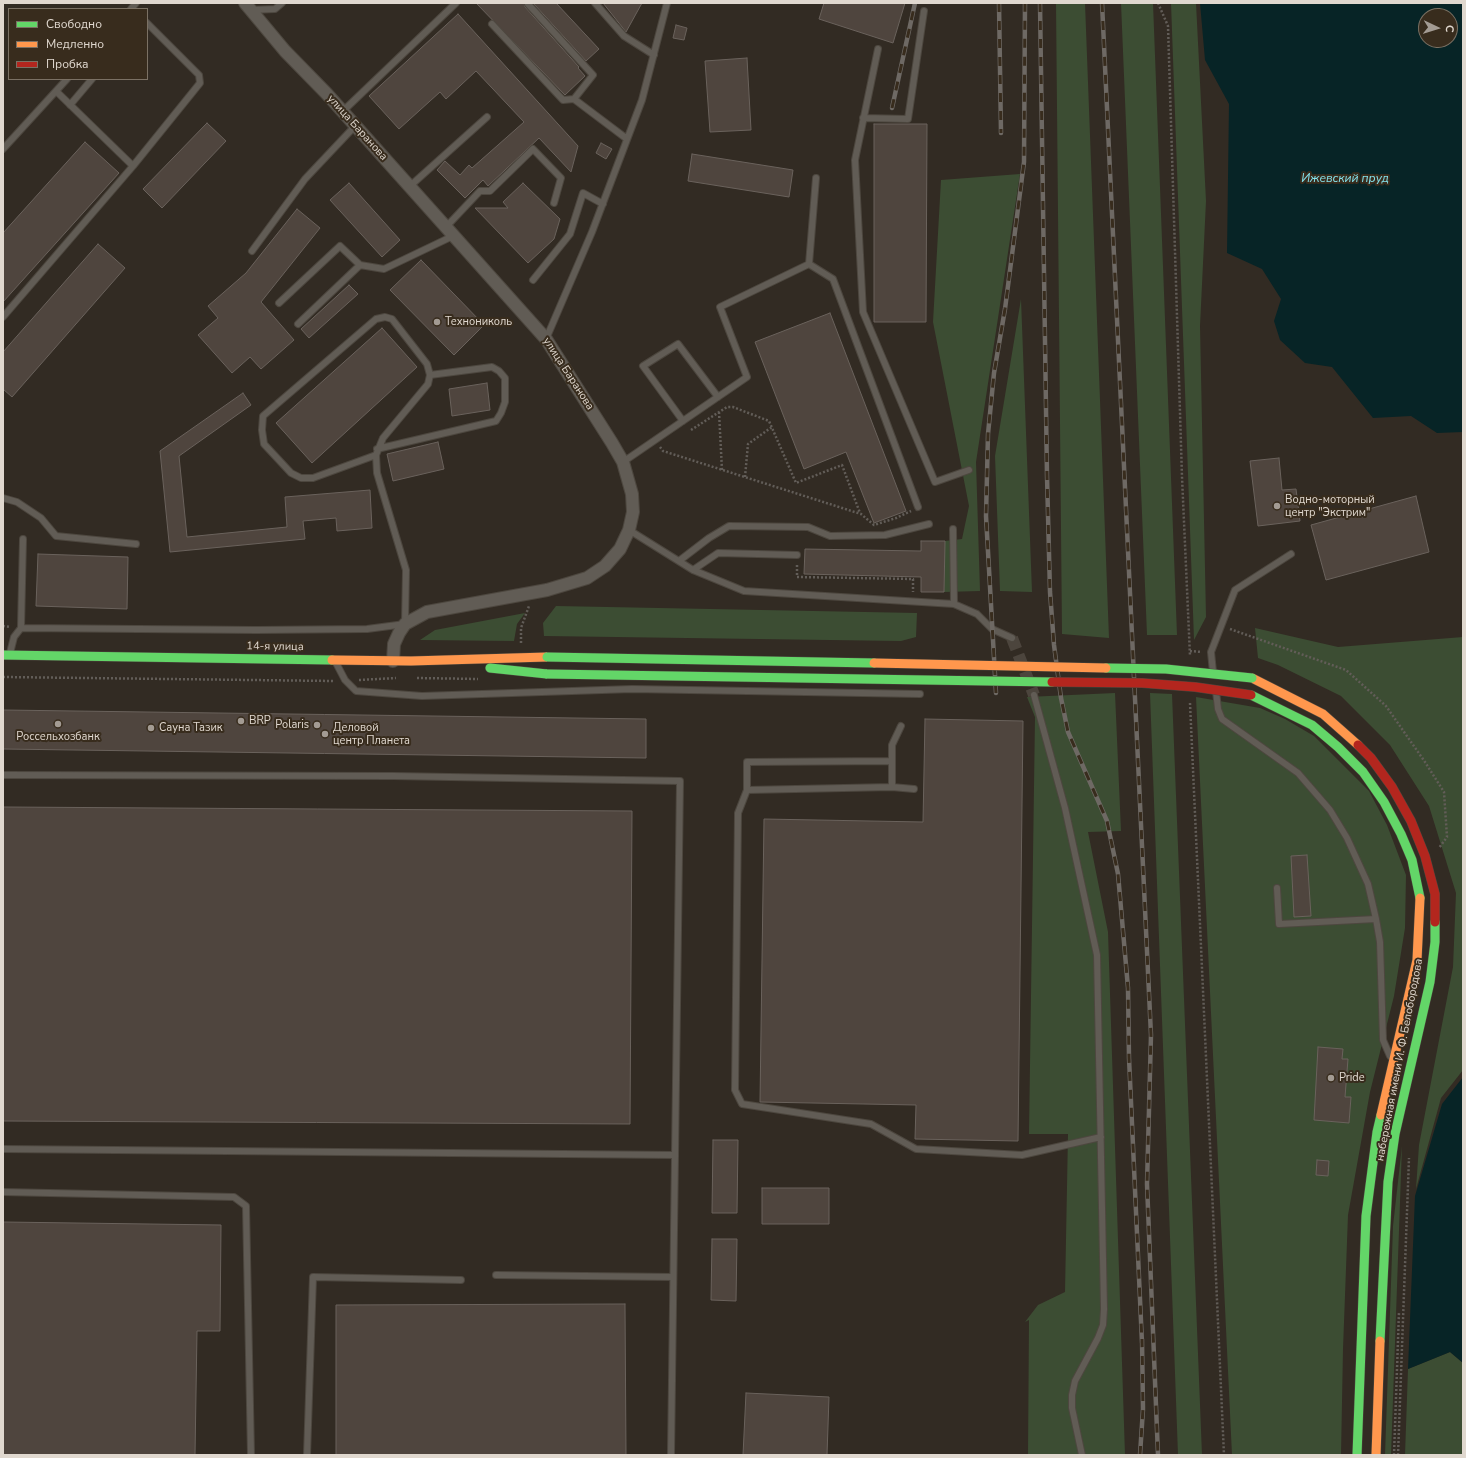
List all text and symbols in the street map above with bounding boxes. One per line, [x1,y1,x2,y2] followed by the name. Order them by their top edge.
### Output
[8,8,148,80] legend
[1418,8,1458,48] north arrow
[46,16,102,32] text: Свободно
[1442,25,1457,33] text: С
[46,36,104,52] text: Медленно
[46,56,89,72] text: Пробка
[324,92,390,164] street label: улица Баранова
[1301,172,1389,186] water label: Ижевский пруд
[445,315,512,329] place label: Технониколь
[432,317,442,327] marker: Технониколь
[540,335,596,413] street label: улица Баранова
[1285,493,1375,519] place label: Водно-моторный центр "Экстрим"
[1272,501,1282,511] marker: Водно-моторный центр "Экстрим"
[246,640,304,654] street label: 14-я улица
[249,714,271,728] place label: BRP
[236,716,246,726] marker: BRP
[275,718,309,732] place label: Polaris
[53,719,63,729] marker: Россельхозбанк
[312,720,322,730] marker: Polaris
[159,721,223,735] place label: Сауна Тазик
[333,721,410,747] place label: Деловой центр Планета
[146,723,156,733] marker: Сауна Тазик
[320,729,330,739] marker: Деловой центр Планета
[16,730,100,744] place label: Россельхозбанк
[1374,958,1426,1162] street label: набережная имени И. Ф. Белобородова
[1339,1071,1365,1085] place label: Pride
[1326,1073,1336,1083] marker: Pride

